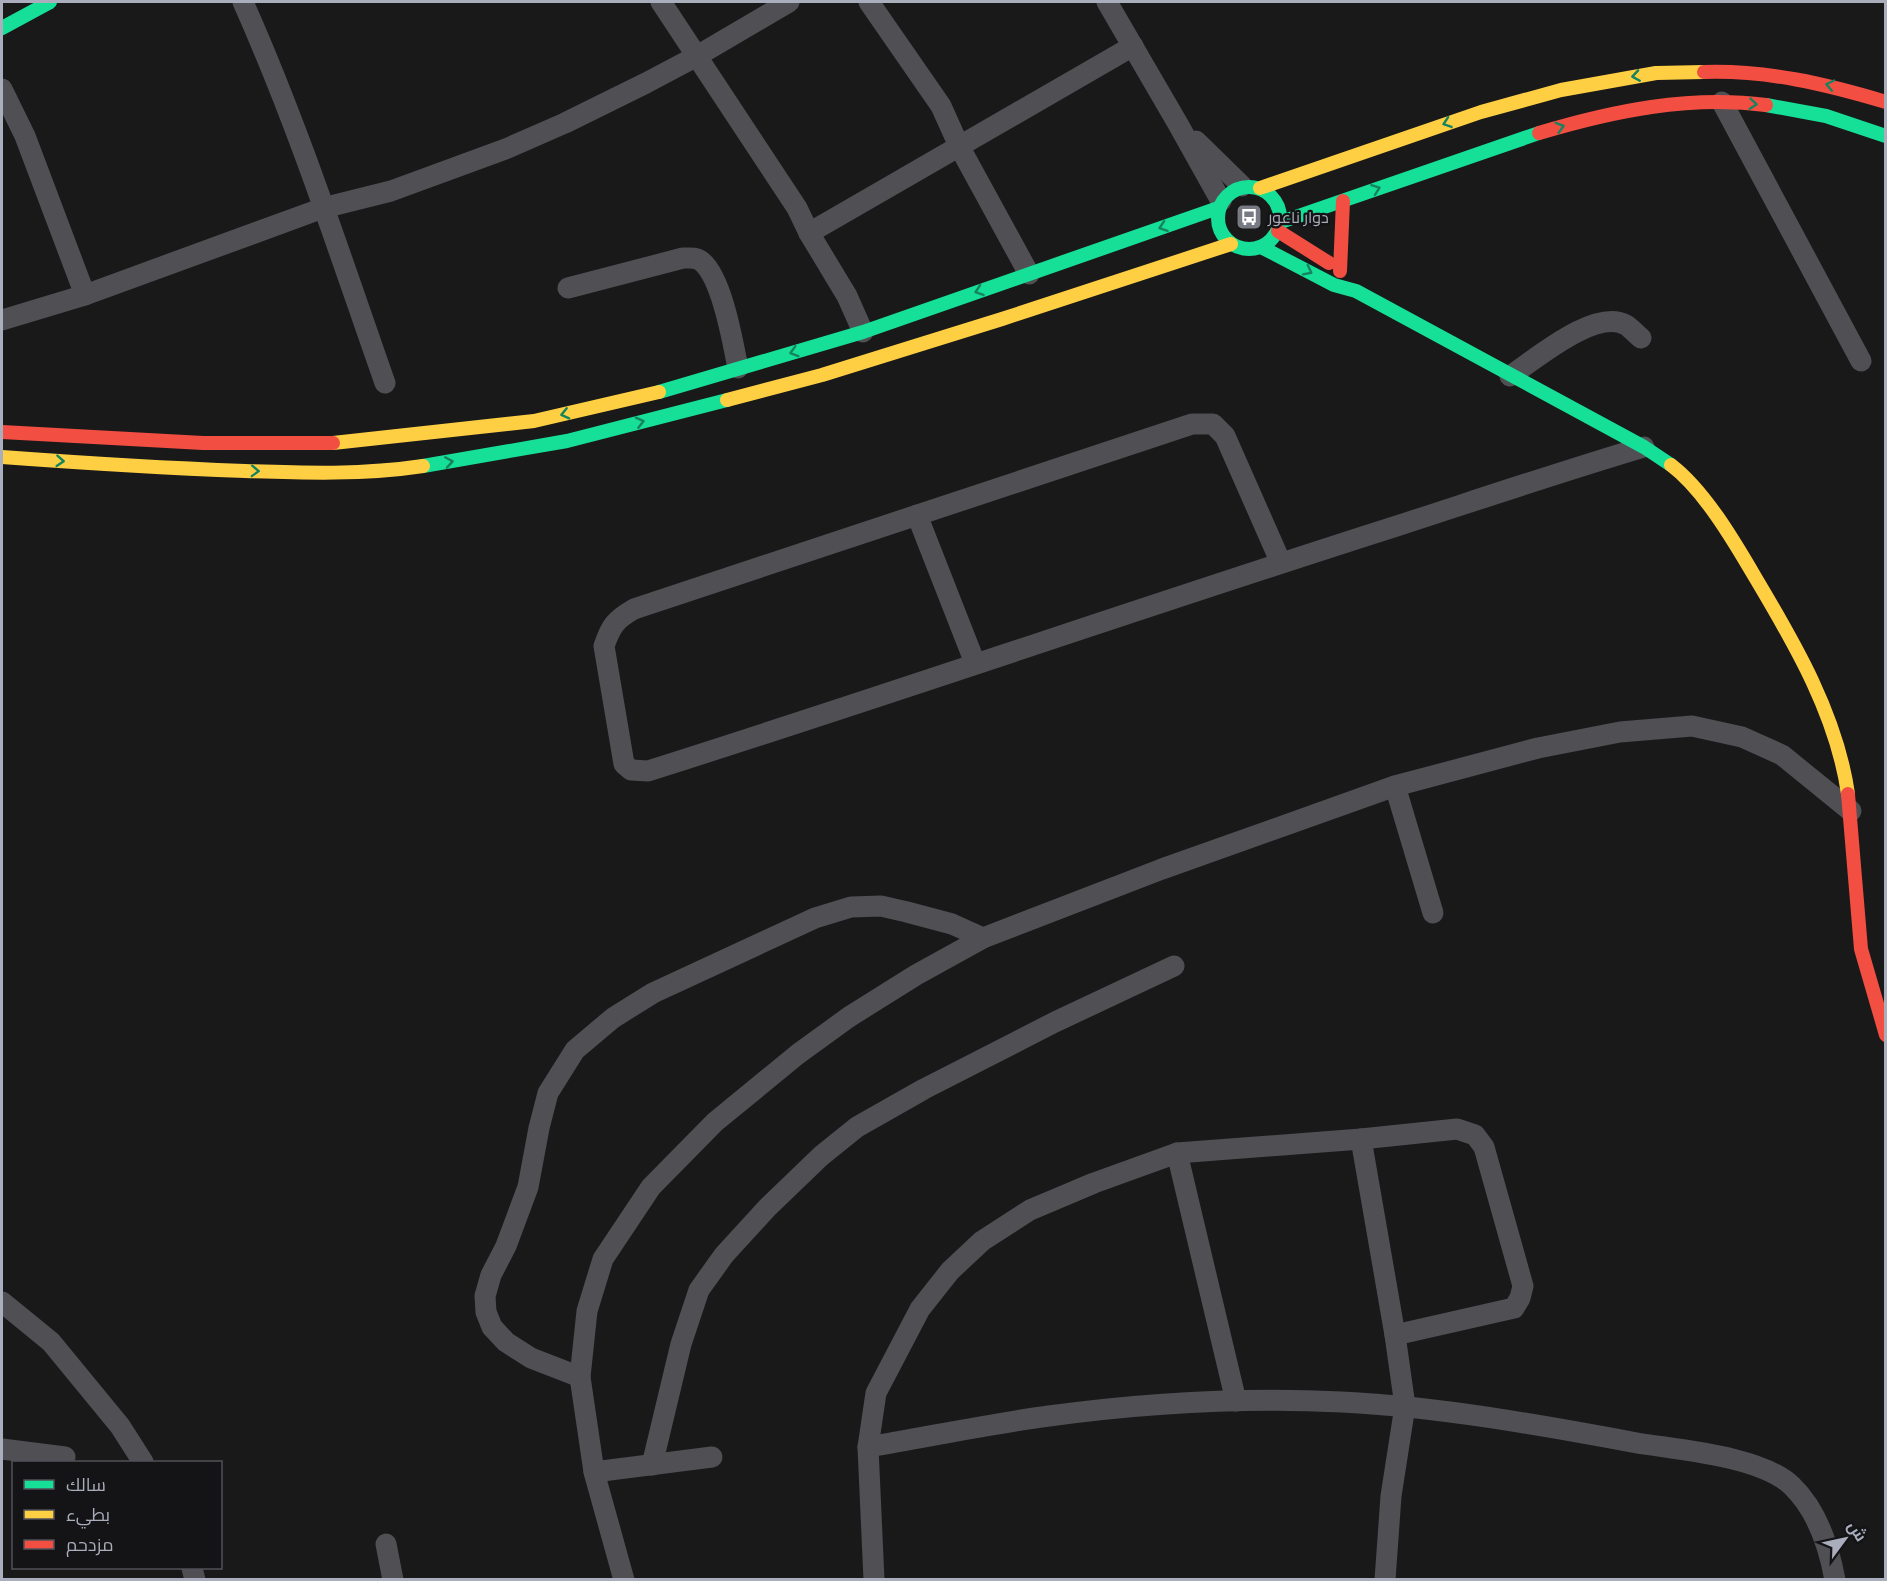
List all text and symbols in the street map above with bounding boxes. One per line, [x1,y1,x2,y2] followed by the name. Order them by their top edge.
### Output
[1631,69,1641,82] one-way arrow
[1825,79,1835,92] one-way arrow
[1748,97,1757,110] one-way arrow
[1442,116,1453,129] one-way arrow
[1555,121,1565,134] one-way arrow
[1369,184,1380,196] one-way arrow
[1234,202,1264,232] bus stop icon: دوار ناعور
[1267,208,1329,227] place label: دوار ناعور
[1158,220,1169,233] one-way arrow
[1301,264,1312,275] one-way arrow
[974,284,985,297] one-way arrow
[789,345,799,357] one-way arrow
[560,407,570,420] one-way arrow
[635,417,645,430] one-way arrow
[55,455,64,468] one-way arrow
[444,456,454,468] one-way arrow
[250,464,259,477] one-way arrow
[12,1461,222,1569] legend
[66,1474,106,1496] text: سالك
[66,1504,110,1529] text: بطيء
[1815,1509,1875,1569] north arrow
[1844,1517,1871,1545] text: ش
[66,1534,114,1557] text: مزدحم

